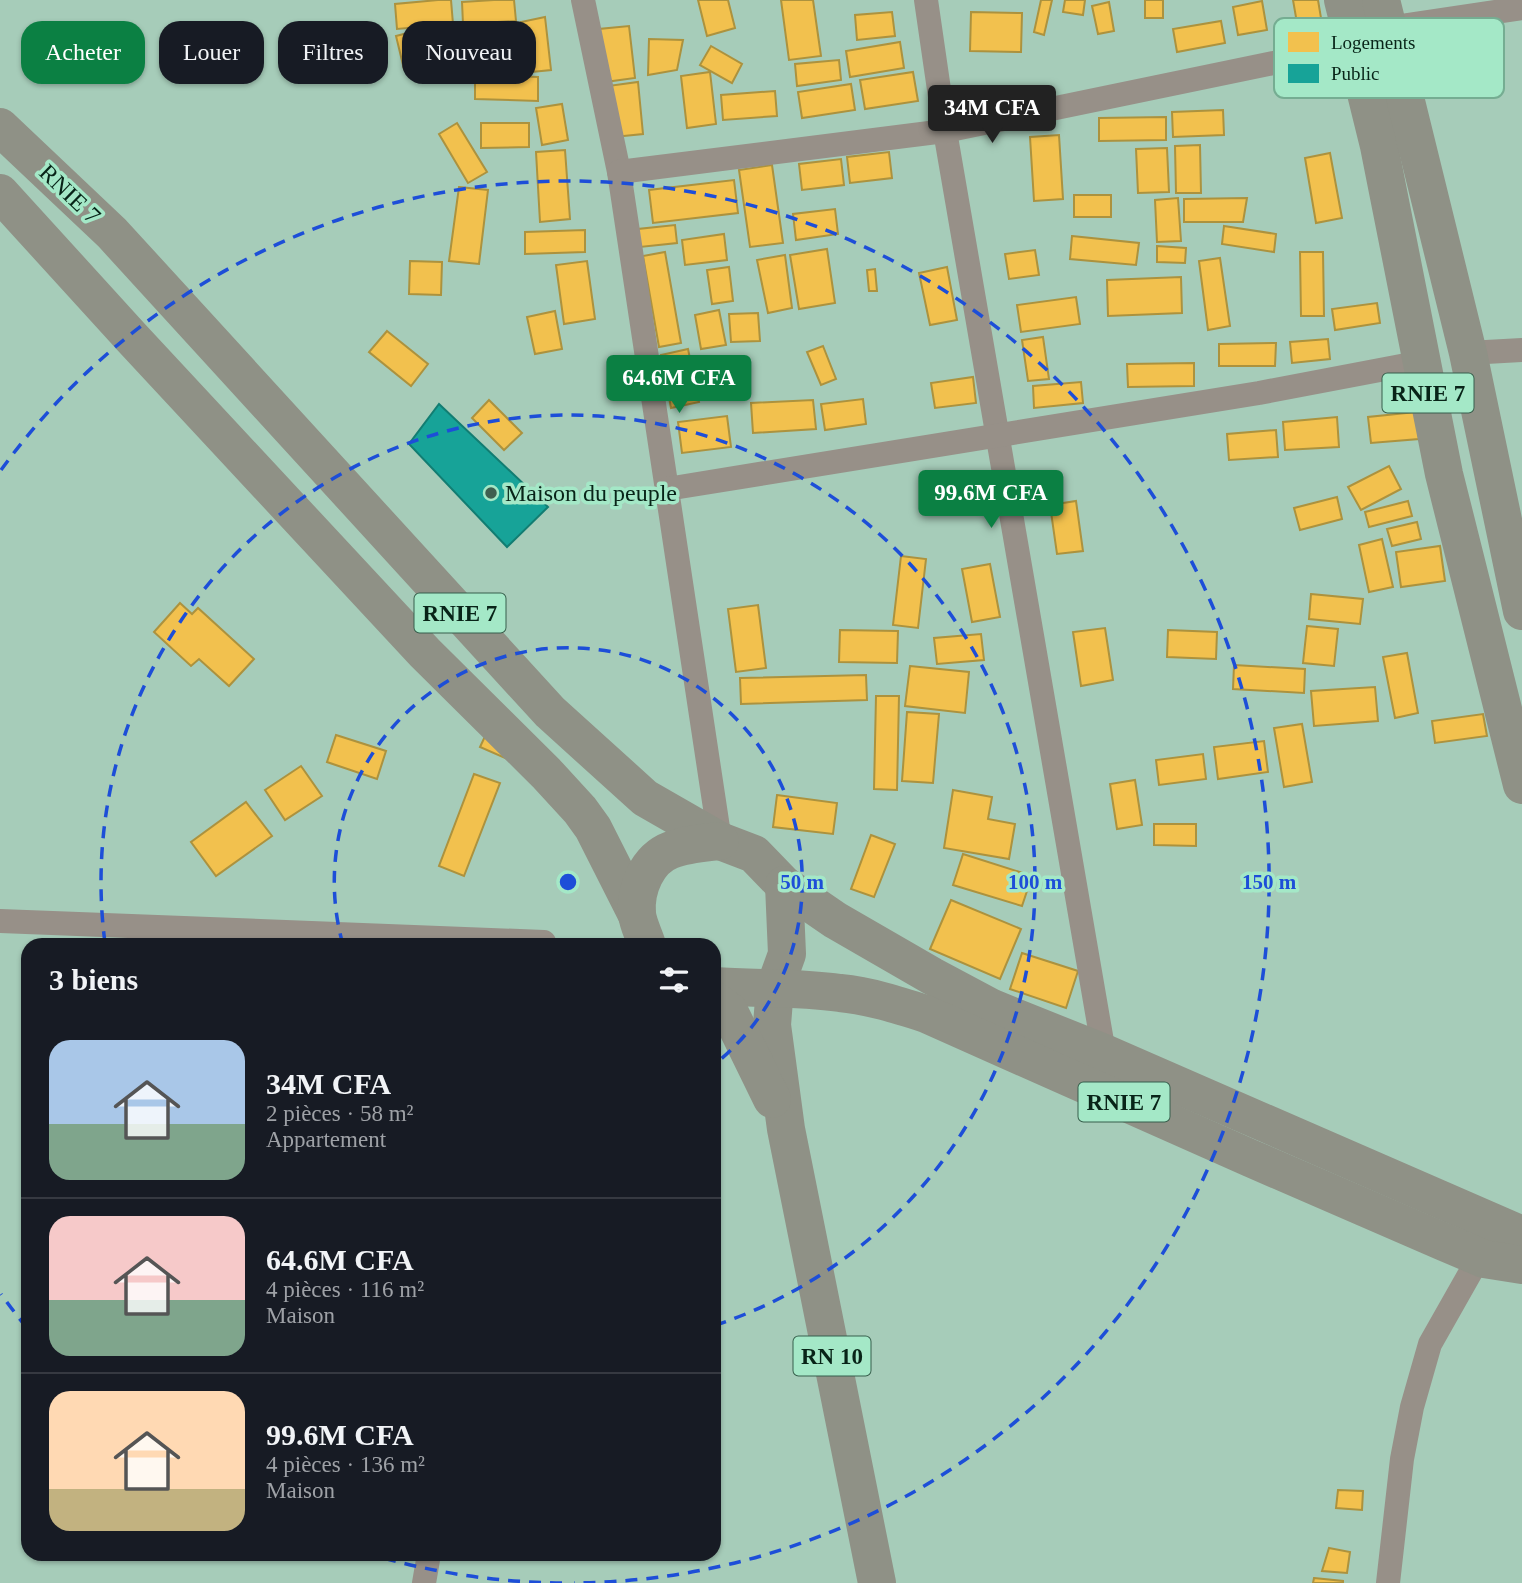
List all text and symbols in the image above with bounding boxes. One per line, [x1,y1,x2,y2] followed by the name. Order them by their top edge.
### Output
[1274,18,1504,98] legend
[21,21,145,84] chip: Acheter
[159,21,264,84] chip: Louer
[278,21,388,84] chip: Filtres
[402,21,536,84] chip: Nouveau
[1331,32,1415,53] text: Logements
[1331,63,1380,84] text: Public
[927,86,1057,145] pin: 34M CFA
[944,95,1040,120] text: 34M CFA
[34,159,106,229] street label: RNIE 7
[599,356,759,415] pin: 64.6M CFA
[622,365,736,390] text: 64.6M CFA
[1382,374,1474,412] road number: RNIE 7
[911,470,1071,530] pin: 99.6M CFA
[505,480,677,506] place label: Maison du peuple
[934,480,1048,505] text: 99.6M CFA
[483,485,499,501] marker: Maison du peuple
[414,594,505,632] road number: RNIE 7
[556,870,580,894] centre of rings
[780,870,824,894] text: 50 m
[1008,870,1063,894] text: 100 m
[1242,870,1297,894] text: 150 m
[655,961,693,999] icon: filters
[49,963,138,996] text: 3 biens
[266,1067,391,1100] text: 34M CFA
[105,1068,189,1152] icon: home
[1078,1082,1170,1121] road number: RNIE 7
[266,1101,413,1126] text: 2 pièces · 58 m²
[266,1127,386,1152] text: Appartement
[266,1243,414,1276] text: 64.6M CFA
[105,1244,189,1328] icon: home
[266,1277,424,1302] text: 4 pièces · 116 m²
[266,1303,335,1328] text: Maison
[794,1336,870,1376] road number: RN 10
[266,1418,414,1451] text: 99.6M CFA
[105,1419,189,1503] icon: home
[266,1452,425,1477] text: 4 pièces · 136 m²
[266,1478,335,1503] text: Maison

